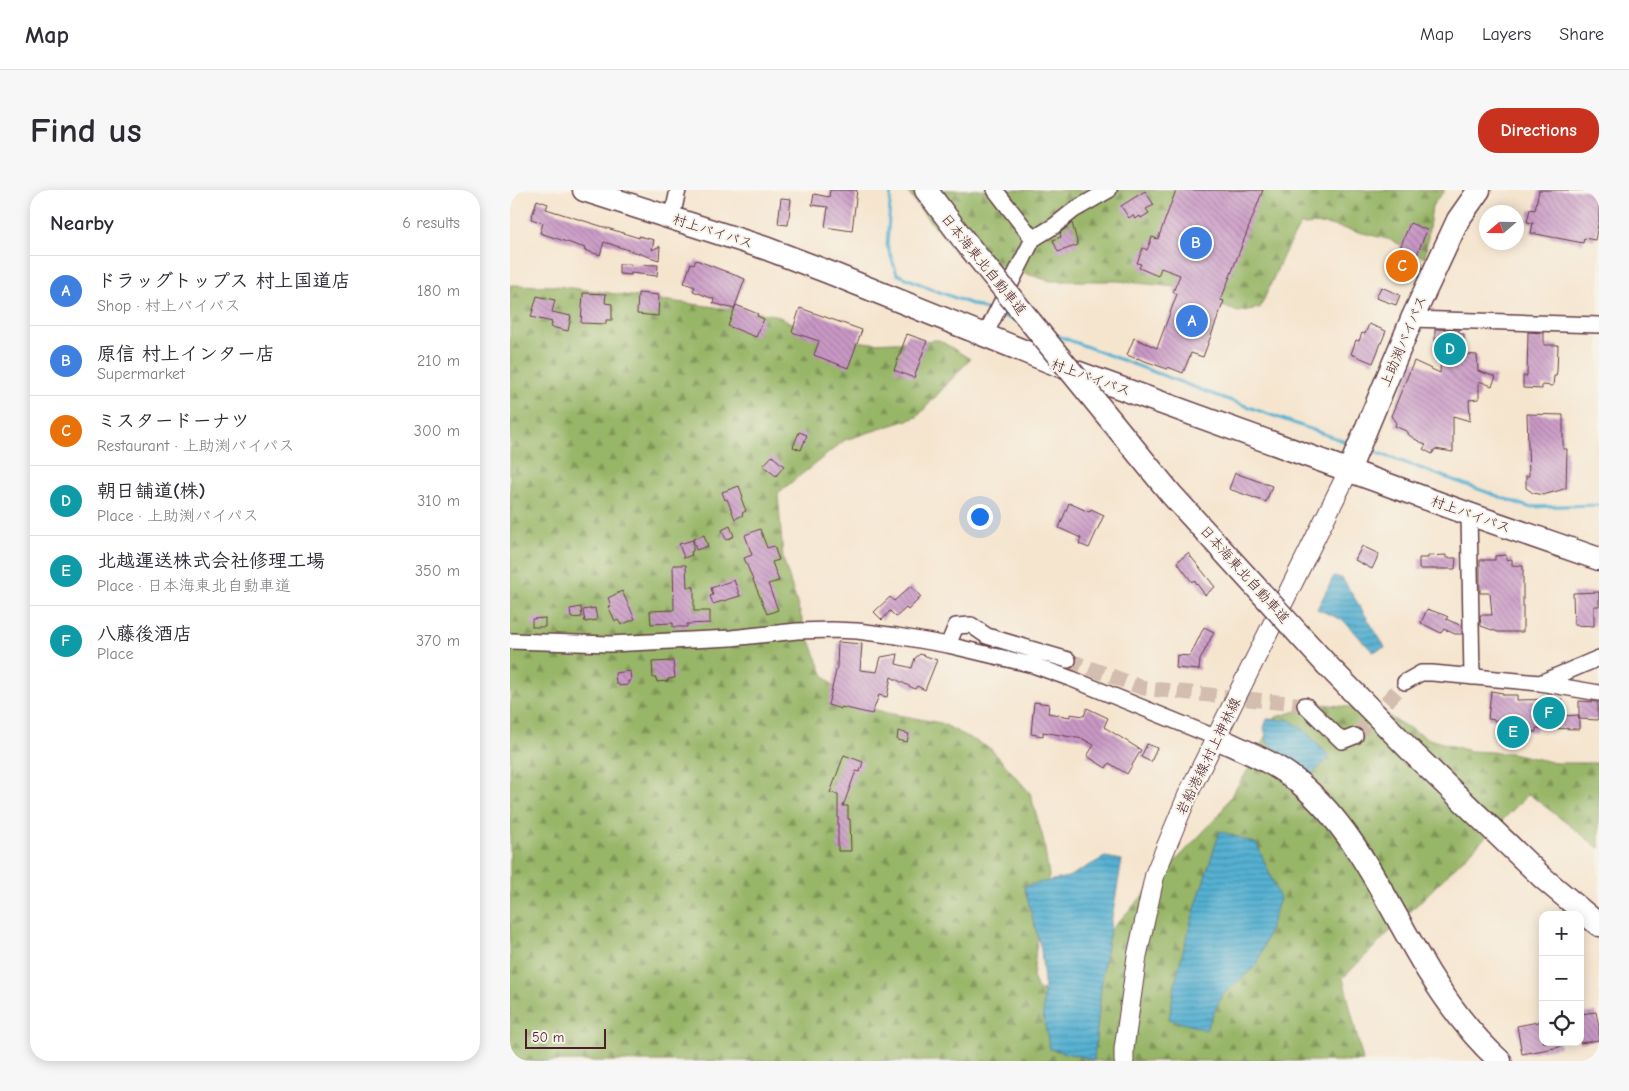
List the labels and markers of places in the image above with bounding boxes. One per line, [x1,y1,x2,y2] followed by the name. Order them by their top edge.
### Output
[1180,224,1212,262] pin: B
[1386,247,1418,285] pin: C
[1176,302,1208,340] pin: A
[1434,330,1466,368] pin: D
[1533,694,1565,732] pin: F
[1497,713,1529,751] pin: E

